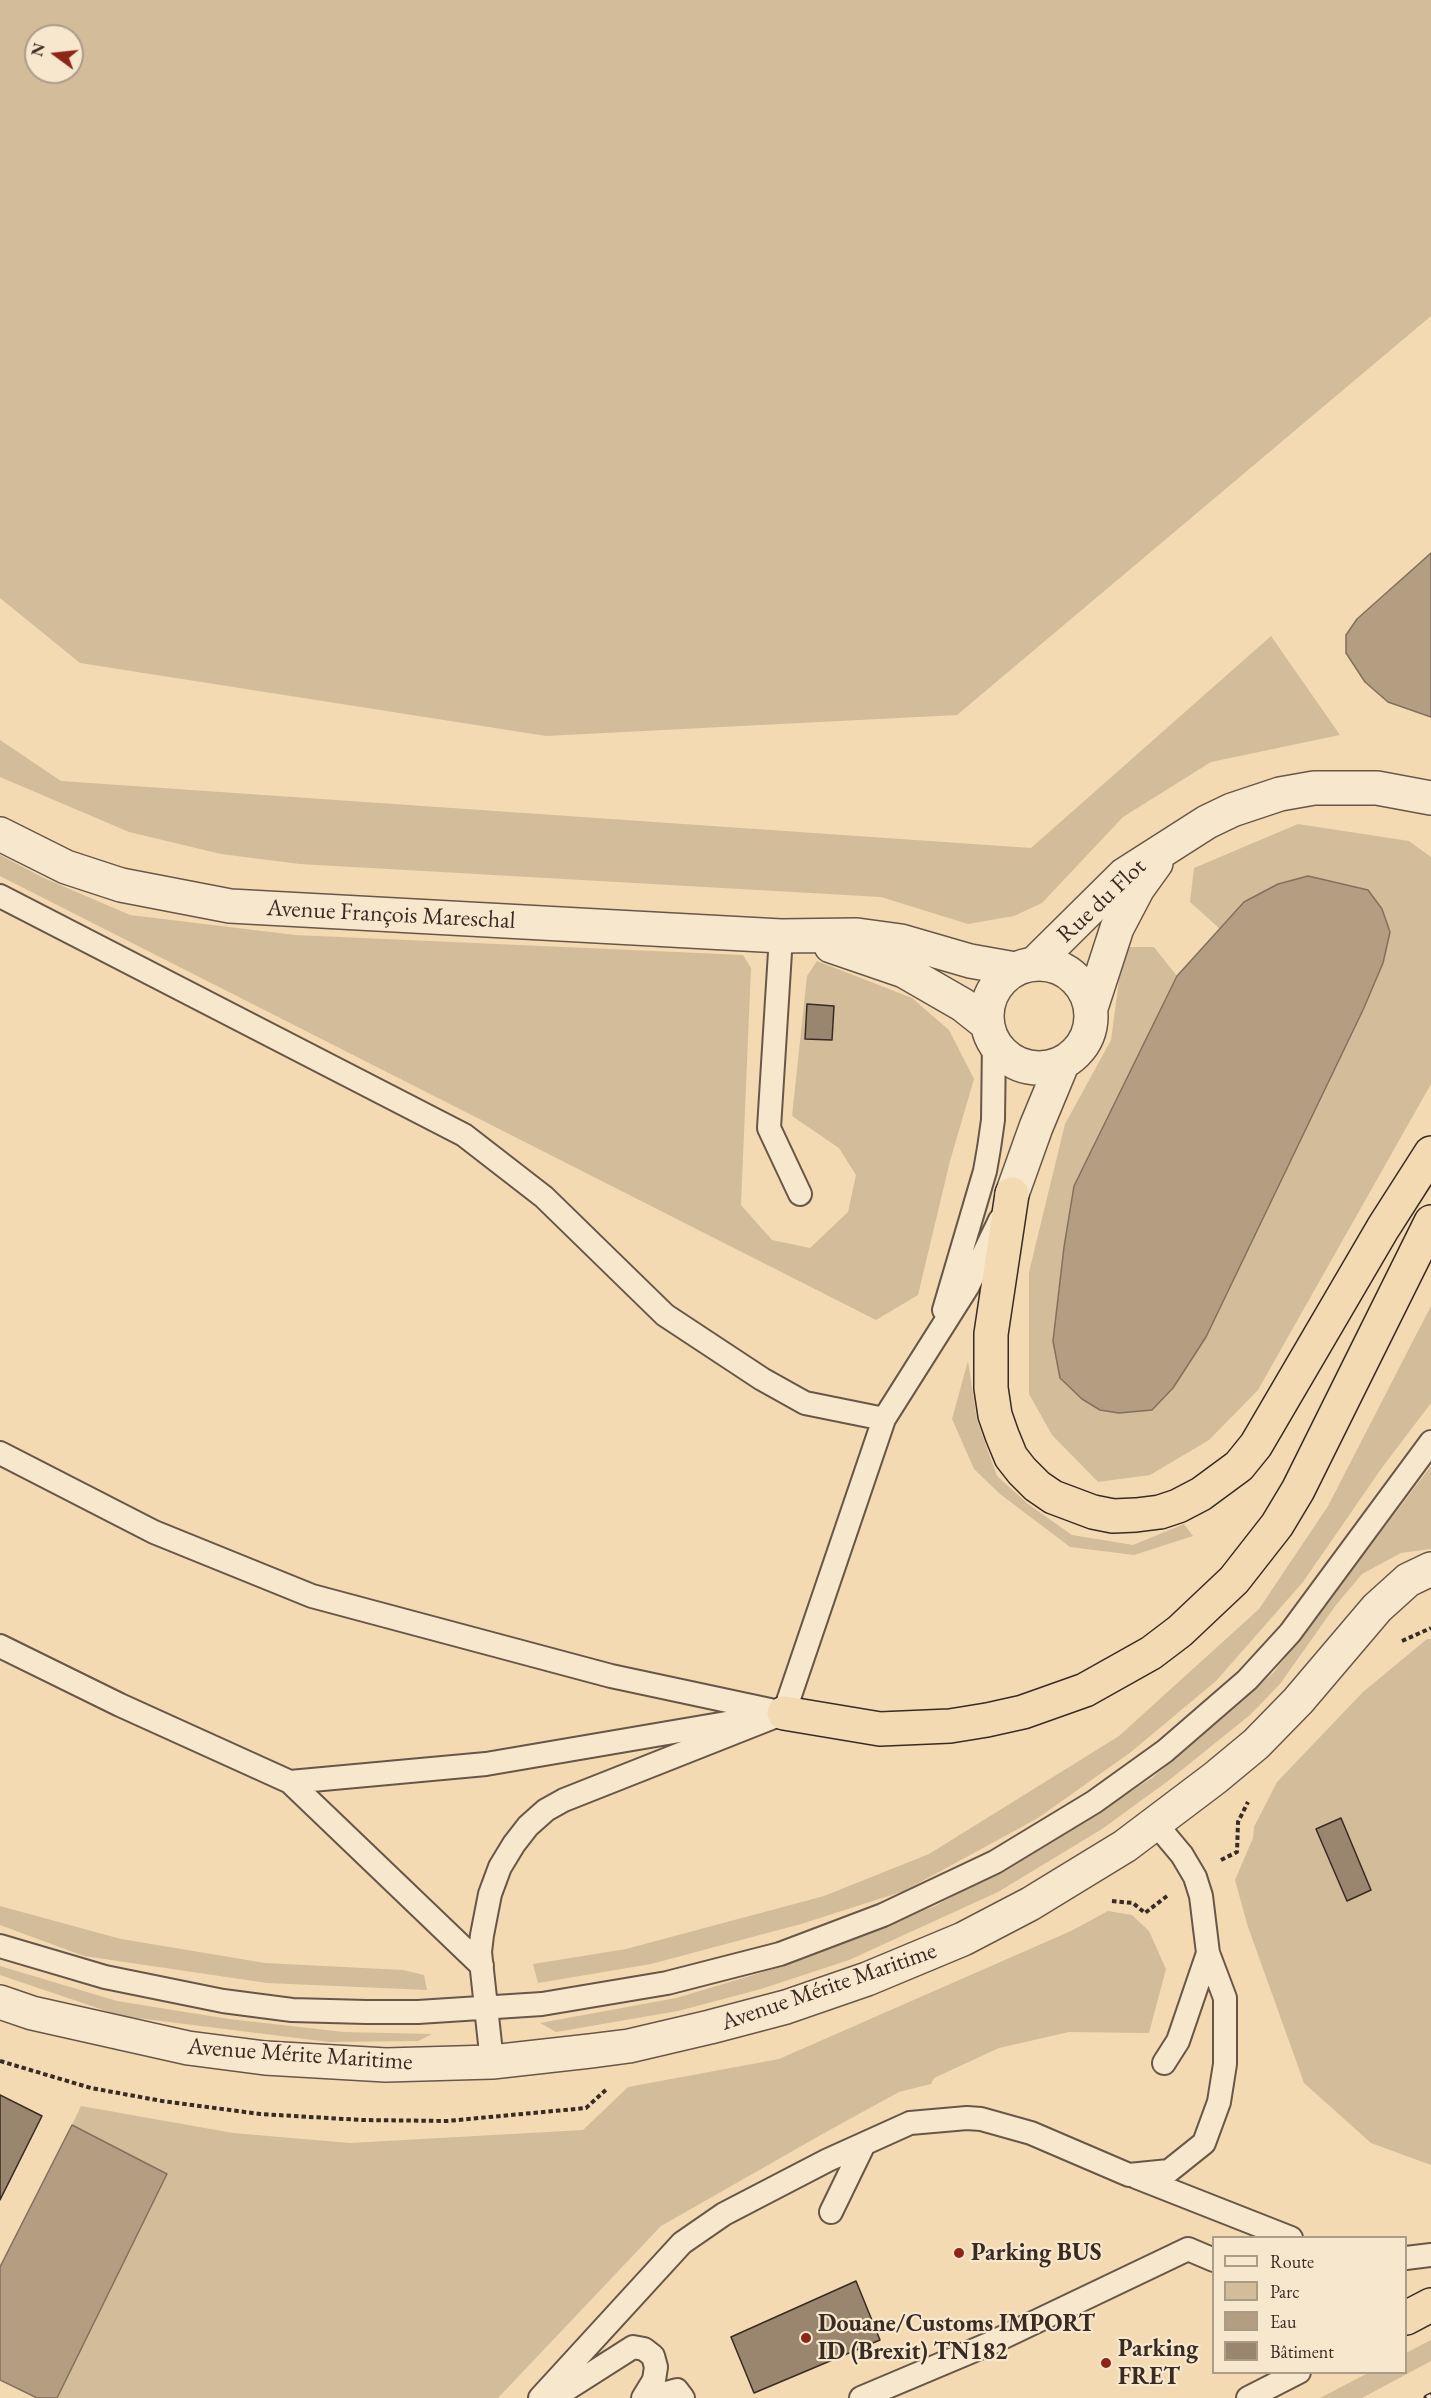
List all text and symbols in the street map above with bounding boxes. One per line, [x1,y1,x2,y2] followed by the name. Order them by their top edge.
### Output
[24,24,84,84] north arrow
[26,41,50,59] text: N
[1052,853,1152,949] street label: Rue du Flot
[266,894,516,936] street label: Avenue François Mareschal
[718,1937,940,2037] street label: Avenue Mérite Maritime
[186,2033,414,2077] street label: Avenue Mérite Maritime
[1212,2236,1407,2374] legend
[971,2239,1102,2267] place label: Parking BUS
[952,2246,966,2260] marker: Parking BUS
[1270,2250,1314,2273] text: Route
[1270,2280,1300,2303] text: Parc
[818,2310,1095,2366] place label: Douane/Customs IMPORT ID (Brexit) TN182
[1270,2310,1296,2333] text: Eau
[799,2331,813,2345] marker: Douane/Customs IMPORT ID (Brexit) TN182
[1118,2335,1198,2391] place label: Parking FRET
[1270,2340,1334,2363] text: Bâtiment
[1099,2356,1113,2370] marker: Parking FRET

